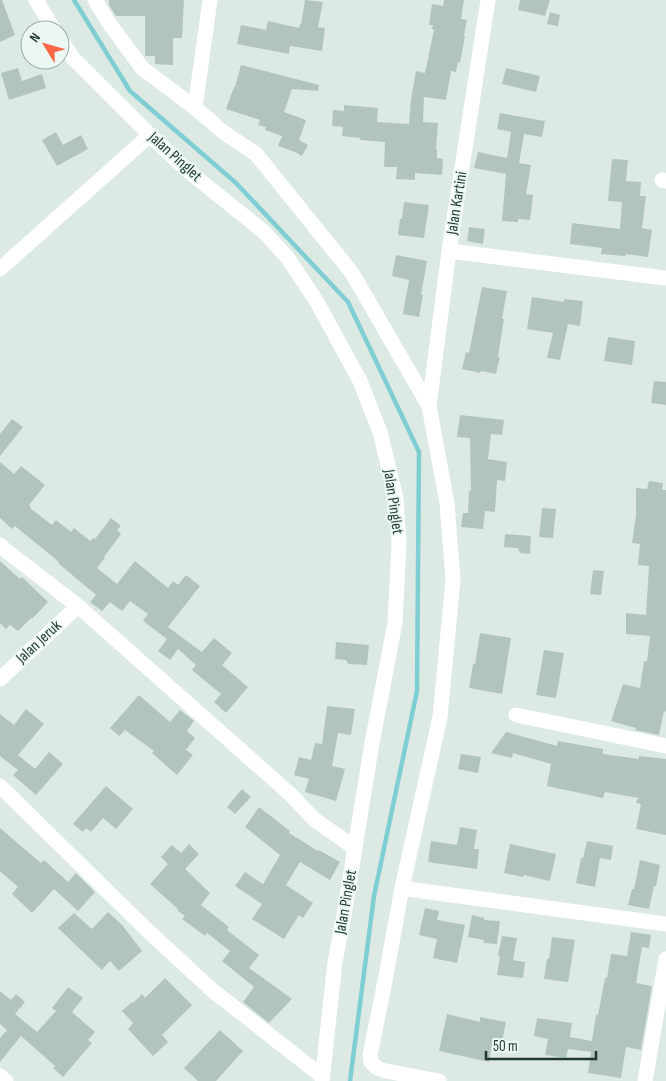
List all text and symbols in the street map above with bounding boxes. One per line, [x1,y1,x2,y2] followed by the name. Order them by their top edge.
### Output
[20,20,70,70] north arrow
[26,29,44,46] text: N
[144,127,206,186] street label: Jalan Pinglet
[442,170,471,237] street label: Jalan Kartini
[379,467,407,536] street label: Jalan Pinglet
[12,616,66,668] street label: Jalan Jeruk
[331,868,361,937] street label: Jalan Pinglet
[486,1028,596,1060] scale bar
[493,1037,518,1056] text: 50 m

